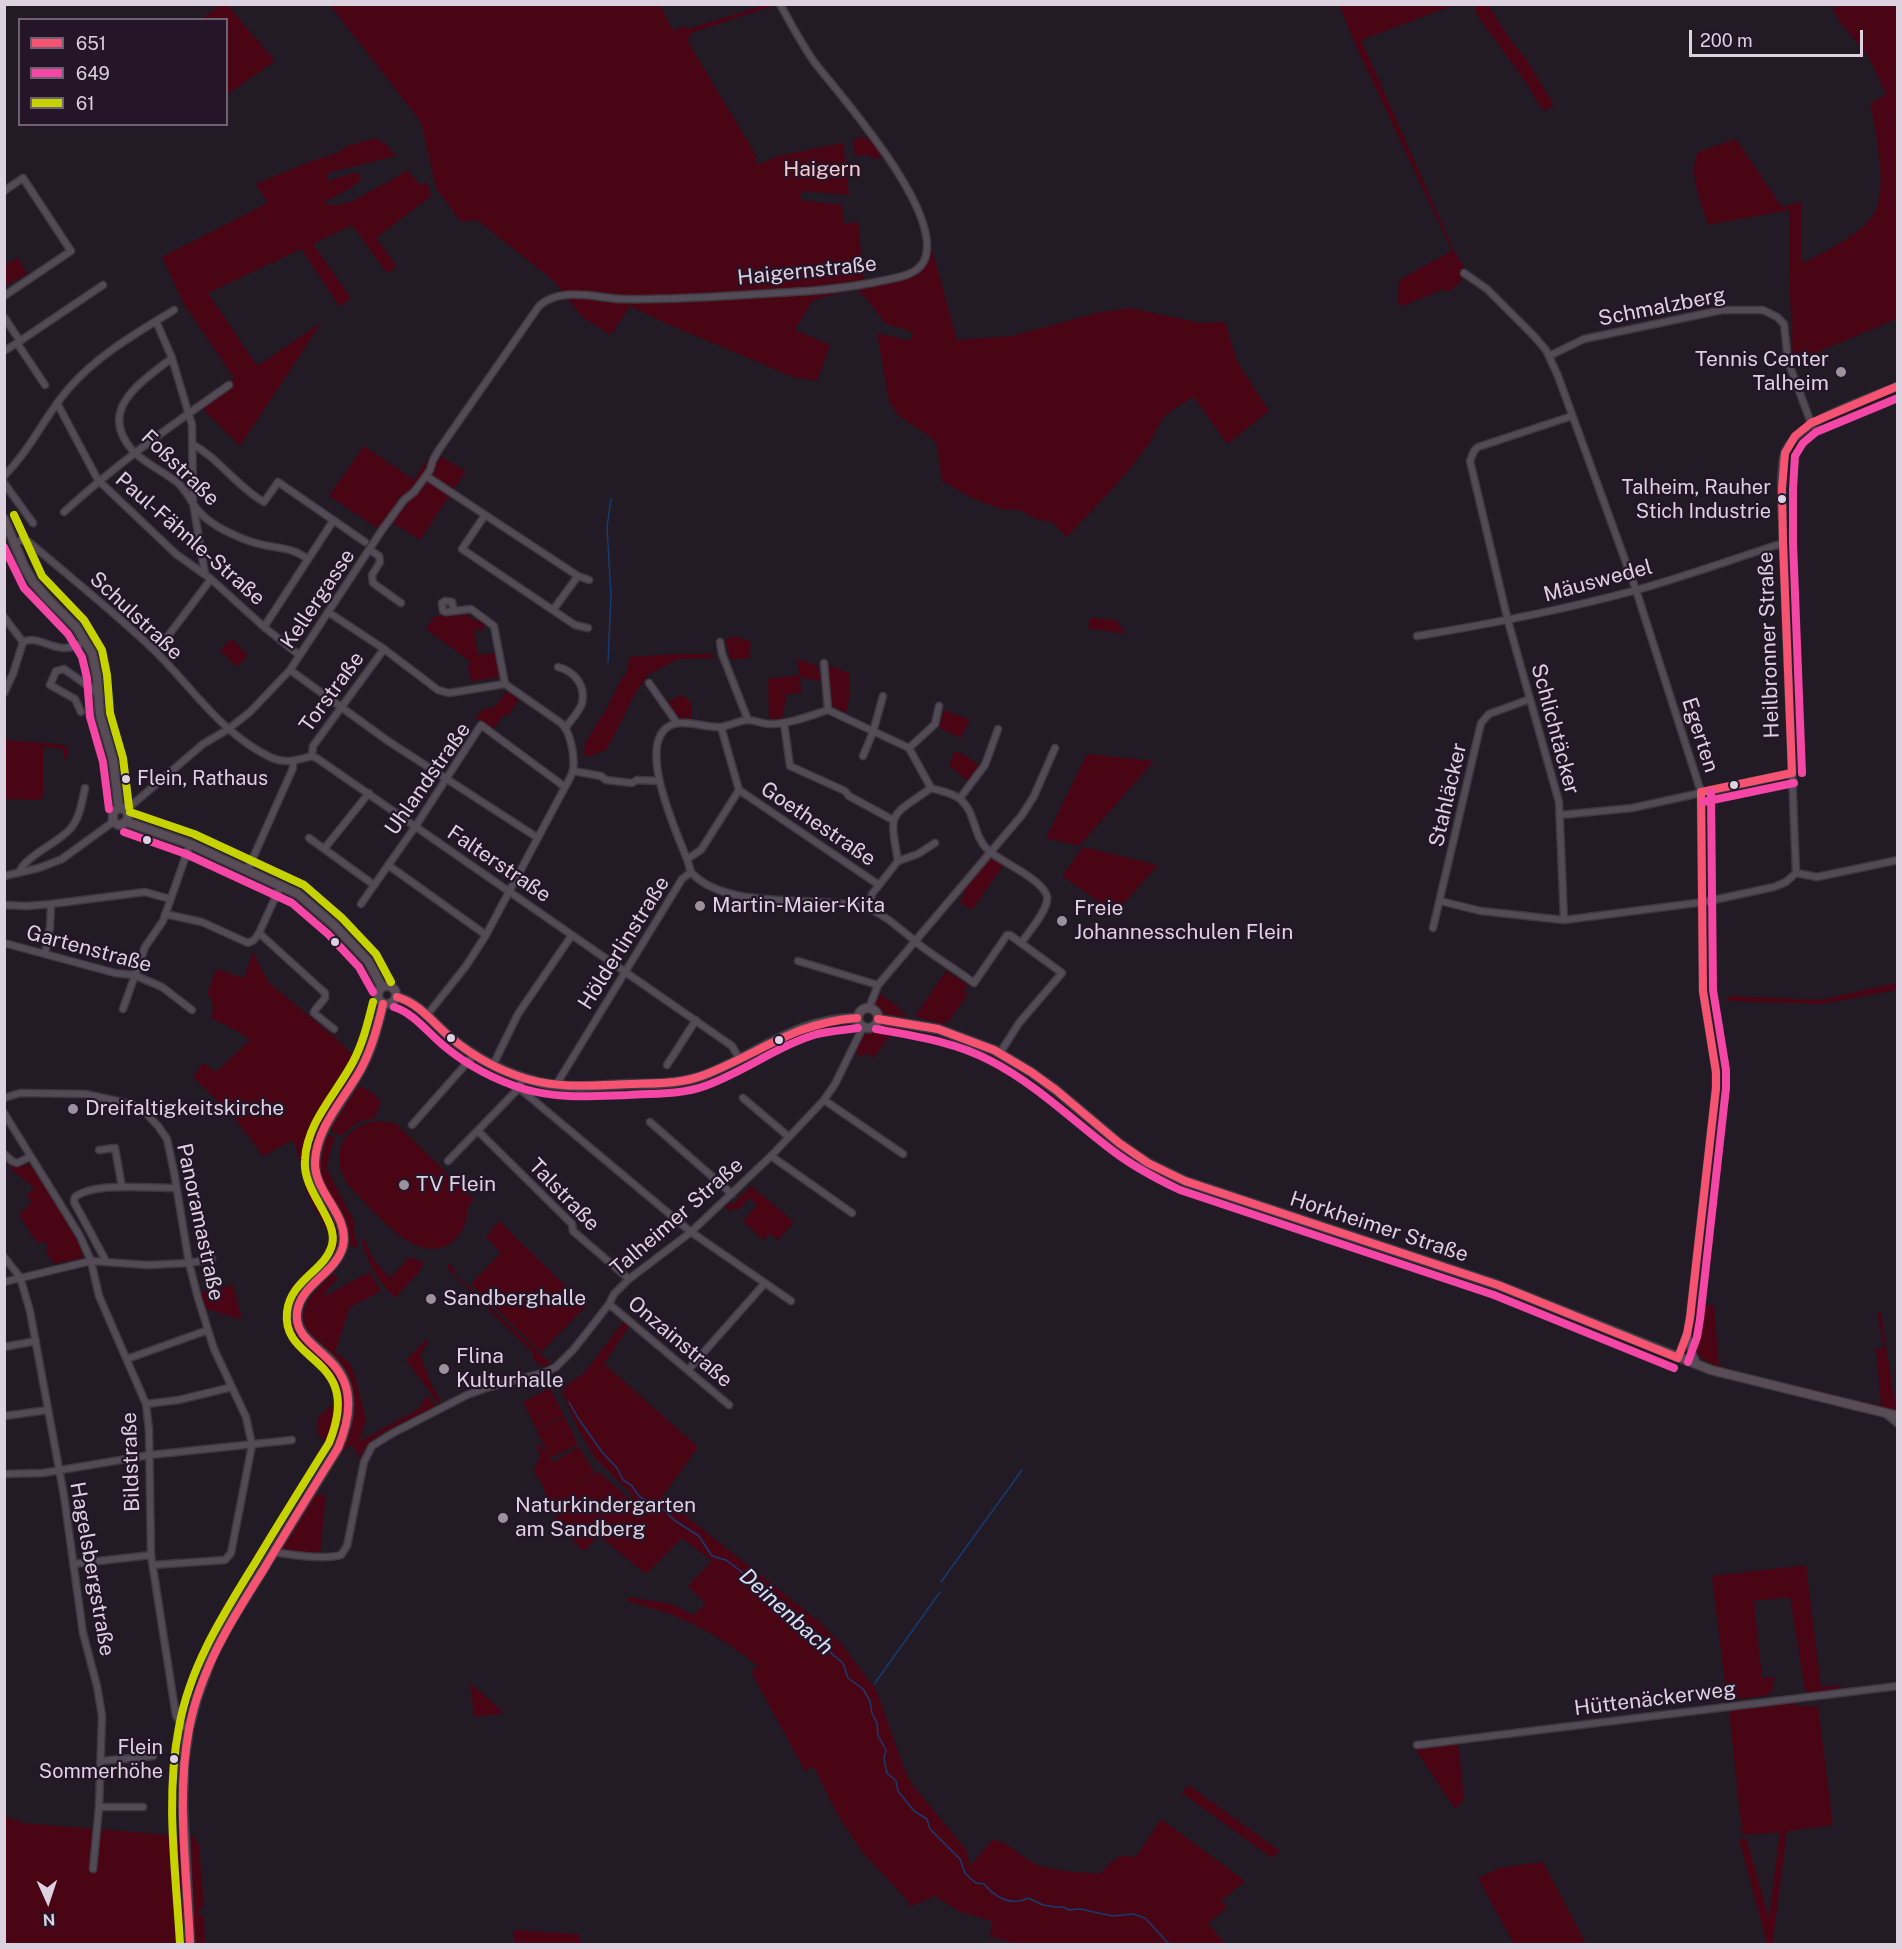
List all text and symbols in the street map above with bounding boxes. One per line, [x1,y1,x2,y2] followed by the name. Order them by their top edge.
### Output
[18,18,228,126] legend
[1692,18,1866,56] scale bar
[1700,30,1753,51] text: 200 m
[76,33,106,54] text: 651
[76,63,110,84] text: 649
[76,93,95,114] text: 61
[783,157,861,183] park label: Haigern
[736,251,878,291] street label: Haigernstraße
[1596,282,1728,332] street label: Schmalzberg
[1695,347,1829,397] place label: Tennis Center Talheim
[1834,365,1848,379] marker: Tennis Center Talheim
[136,425,224,511] street label: Foßstraße
[110,467,270,611] street label: Paul-Fähnle-Straße
[1622,476,1771,523] place label: Talheim, Rauher Stich Industrie
[1776,493,1788,505] marker: Talheim, Rauher Stich Industrie
[275,544,361,654] street label: Kellergasse
[1753,551,1785,739] street label: Heilbronner Straße
[1541,554,1655,608] street label: Mäuswedel
[84,567,188,665] street label: Schulstraße
[294,647,370,737] street label: Torstraße
[1525,661,1585,797] street label: Schlichtäcker
[1676,694,1724,776] street label: Egerten
[380,718,476,840] street label: Uhlandstraße
[1424,741,1472,849] street label: Stahläcker
[137,767,268,791] place label: Flein, Rathaus
[120,773,132,785] marker: Flein, Rathaus
[756,776,880,872] street label: Goethestraße
[1728,779,1740,791] unlabelled marker
[442,820,556,908] street label: Falterstraße
[141,834,153,846] unlabelled marker
[573,872,675,1014] street label: Hölderlinstraße
[712,893,885,919] place label: Martin-Maier-Kita
[1074,896,1293,946] place label: Freie Johannesschulen Flein
[693,899,707,913] marker: Martin-Maier-Kita
[1055,914,1069,928] marker: Freie Johannesschulen Flein
[23,920,155,978] street label: Gartenstraße
[329,936,341,948] unlabelled marker
[445,1032,457,1044] unlabelled marker
[773,1034,785,1046] unlabelled marker
[85,1096,284,1122] place label: Dreifaltigkeitskirche
[66,1102,80,1116] marker: Dreifaltigkeitskirche
[171,1141,229,1303] street label: Panoramastraße
[523,1153,605,1237] street label: Talstraße
[606,1153,748,1281] street label: Talheimer Straße
[416,1172,496,1198] place label: TV Flein
[397,1178,411,1192] marker: TV Flein
[1287,1186,1471,1268] street label: Horkheimer Straße
[443,1286,586,1312] place label: Sandberghalle
[623,1291,737,1393] street label: Onzainstraße
[424,1292,438,1306] marker: Sandberghalle
[456,1344,564,1394] place label: Flina Kulturhalle
[437,1362,451,1376] marker: Flina Kulturhalle
[117,1412,145,1512] street label: Bildstraße
[64,1480,120,1658] street label: Hagelsbergstraße
[515,1493,696,1543] place label: Naturkindergarten am Sandberg
[496,1511,510,1525] marker: Naturkindergarten am Sandberg
[734,1563,838,1661] water label: Deinenbach
[1573,1677,1737,1721] street label: Hüttenäckerweg
[39,1736,163,1783] place label: Flein Sommerhöhe
[168,1753,180,1765] marker: Flein Sommerhöhe
[18,1871,78,1931] north arrow
[42,1910,56,1929] text: N

